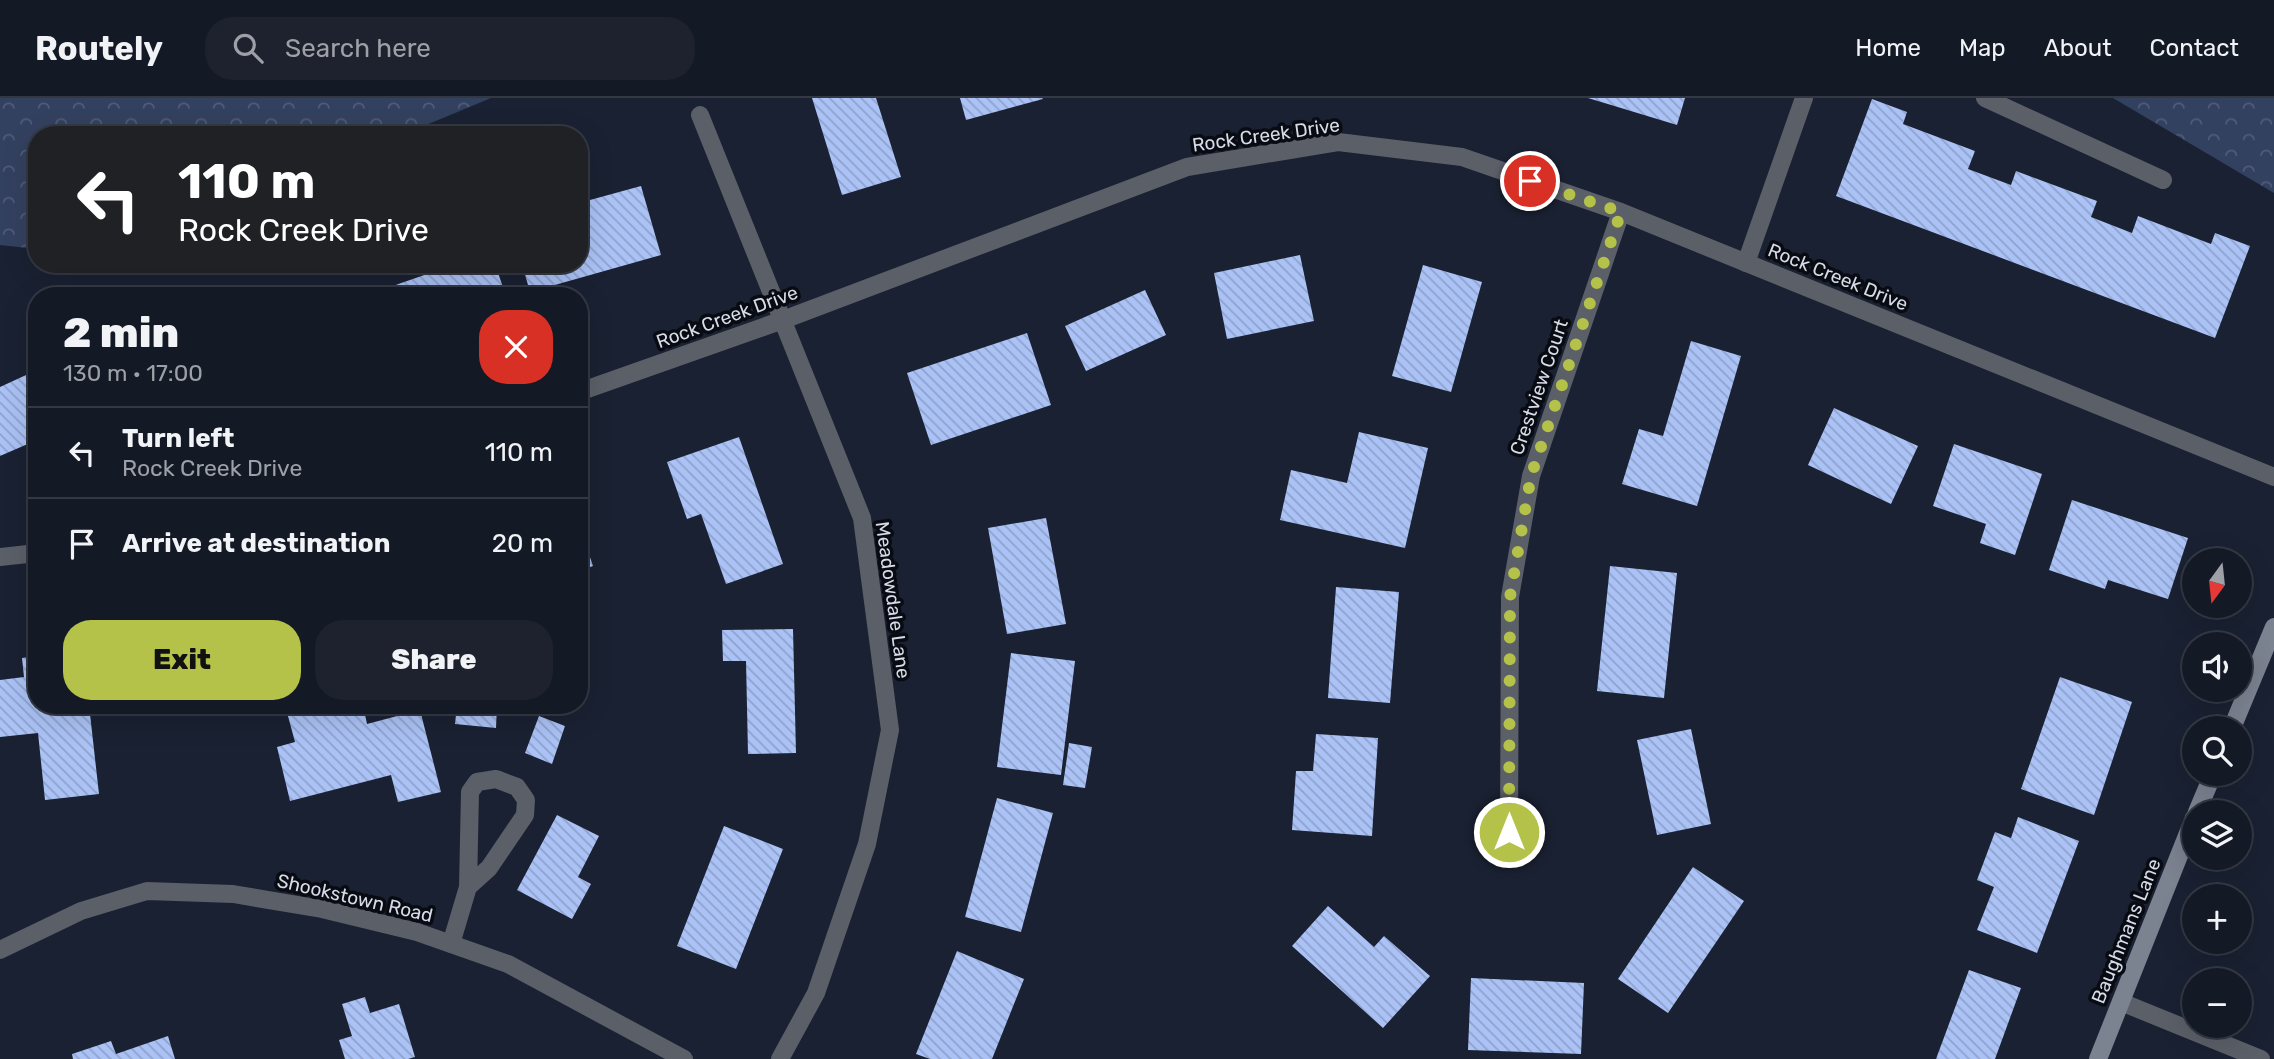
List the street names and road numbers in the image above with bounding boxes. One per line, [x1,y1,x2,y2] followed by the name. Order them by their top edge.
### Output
[1191,113,1341,157] street label: Rock Creek Drive
[1765,238,1911,316] street label: Rock Creek Drive
[653,281,801,353] street label: Rock Creek Drive
[1505,316,1573,458] street label: Crestview Court
[871,520,915,680] street label: Meadowdale Lane
[2086,855,2166,1007] street label: Baughmans Lane
[275,869,435,927] street label: Shookstown Road

